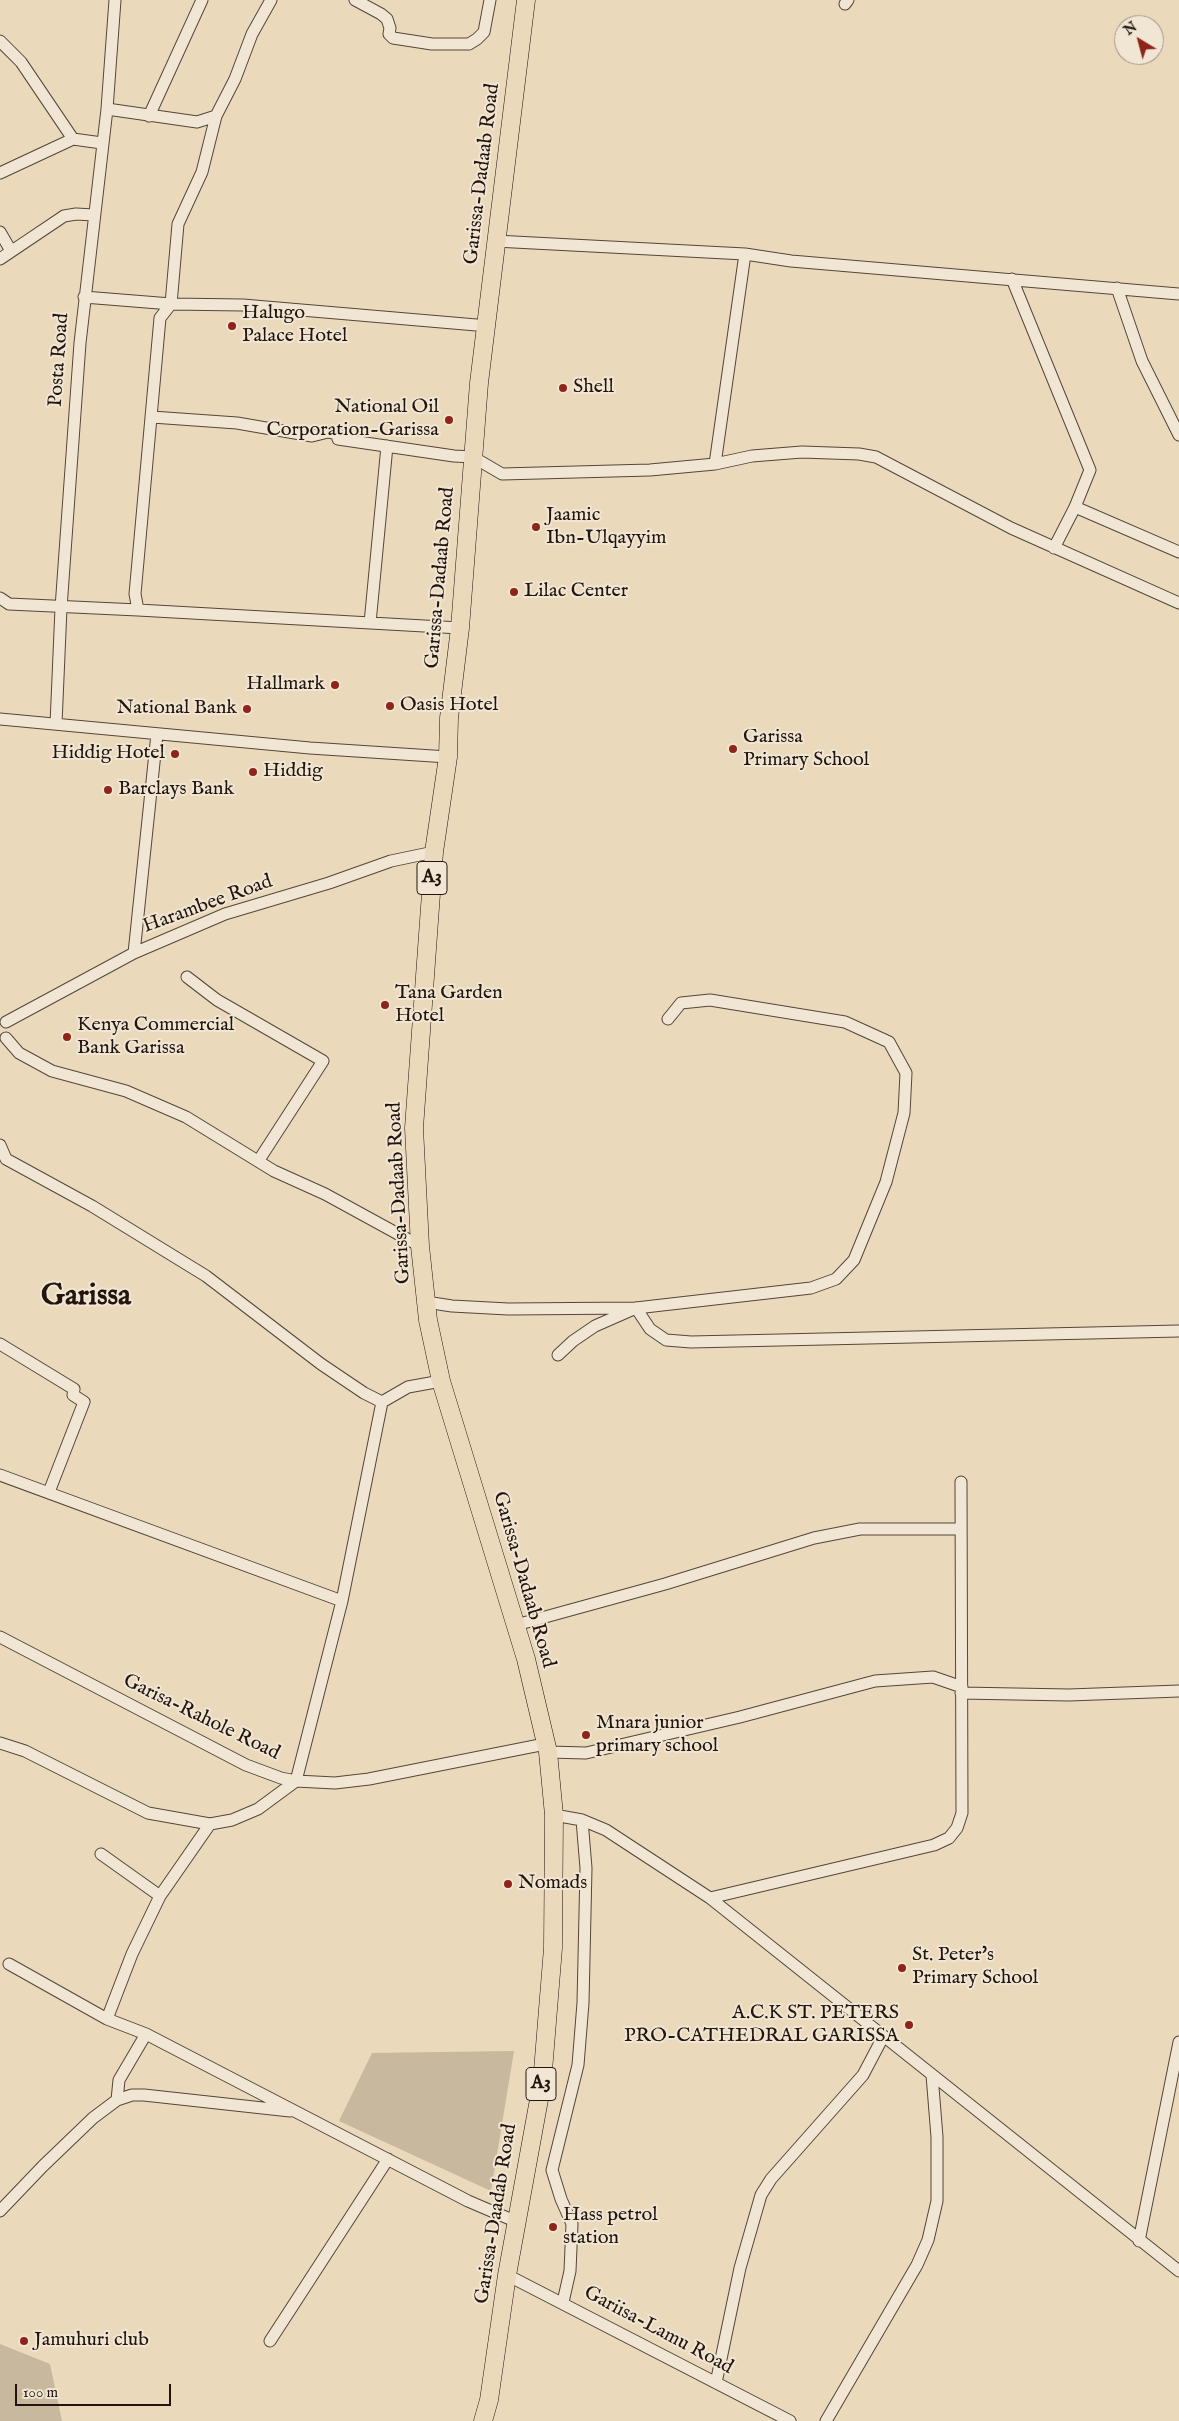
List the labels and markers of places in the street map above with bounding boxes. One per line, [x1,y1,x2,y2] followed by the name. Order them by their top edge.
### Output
[242,302,347,349] place label: Halugo Palace Hotel
[226,320,238,332] marker: Halugo Palace Hotel
[573,376,614,400] place label: Shell
[557,382,569,394] marker: Shell
[266,396,439,443] place label: National Oil Corporation-Garissa
[443,414,455,426] marker: National Oil Corporation-Garissa
[546,504,667,551] place label: Jaamic Ibn-Ulqayyim
[530,521,542,533] marker: Jaamic Ibn-Ulqayyim
[524,580,628,604] place label: Lilac Center
[508,586,520,598] marker: Lilac Center
[246,673,325,697] place label: Hallmark
[329,679,341,691] marker: Hallmark
[400,694,498,718] place label: Oasis Hotel
[116,697,237,721] place label: National Bank
[384,700,396,712] marker: Oasis Hotel
[241,703,253,715] marker: National Bank
[743,726,869,773] place label: Garissa Primary School
[52,742,165,766] place label: Hiddig Hotel
[727,743,739,755] marker: Garissa Primary School
[169,748,181,760] marker: Hiddig Hotel
[263,760,323,784] place label: Hiddig
[247,766,259,778] marker: Hiddig
[118,778,234,802] place label: Barclays Bank
[102,784,114,796] marker: Barclays Bank
[395,982,503,1029] place label: Tana Garden Hotel
[379,999,391,1011] marker: Tana Garden Hotel
[77,1014,234,1061] place label: Kenya Commercial Bank Garissa
[61,1031,73,1043] marker: Kenya Commercial Bank Garissa
[596,1712,718,1759] place label: Mnara junior primary school
[580,1729,592,1741] marker: Mnara junior primary school
[518,1872,587,1896] place label: Nomads
[502,1878,514,1890] marker: Nomads
[912,1944,1038,1991] place label: St. Peter's Primary School
[896,1962,908,1974] marker: St. Peter's Primary School
[624,2002,899,2049] place label: A.C.K ST. PETERS PRO-CATHEDRAL GARISSA
[903,2019,915,2031] marker: A.C.K ST. PETERS PRO-CATHEDRAL GARISSA
[563,2204,658,2251] place label: Hass petrol station
[547,2221,559,2233] marker: Hass petrol station
[34,2329,149,2353] place label: Jamuhuri club
[18,2335,30,2347] marker: Jamuhuri club

